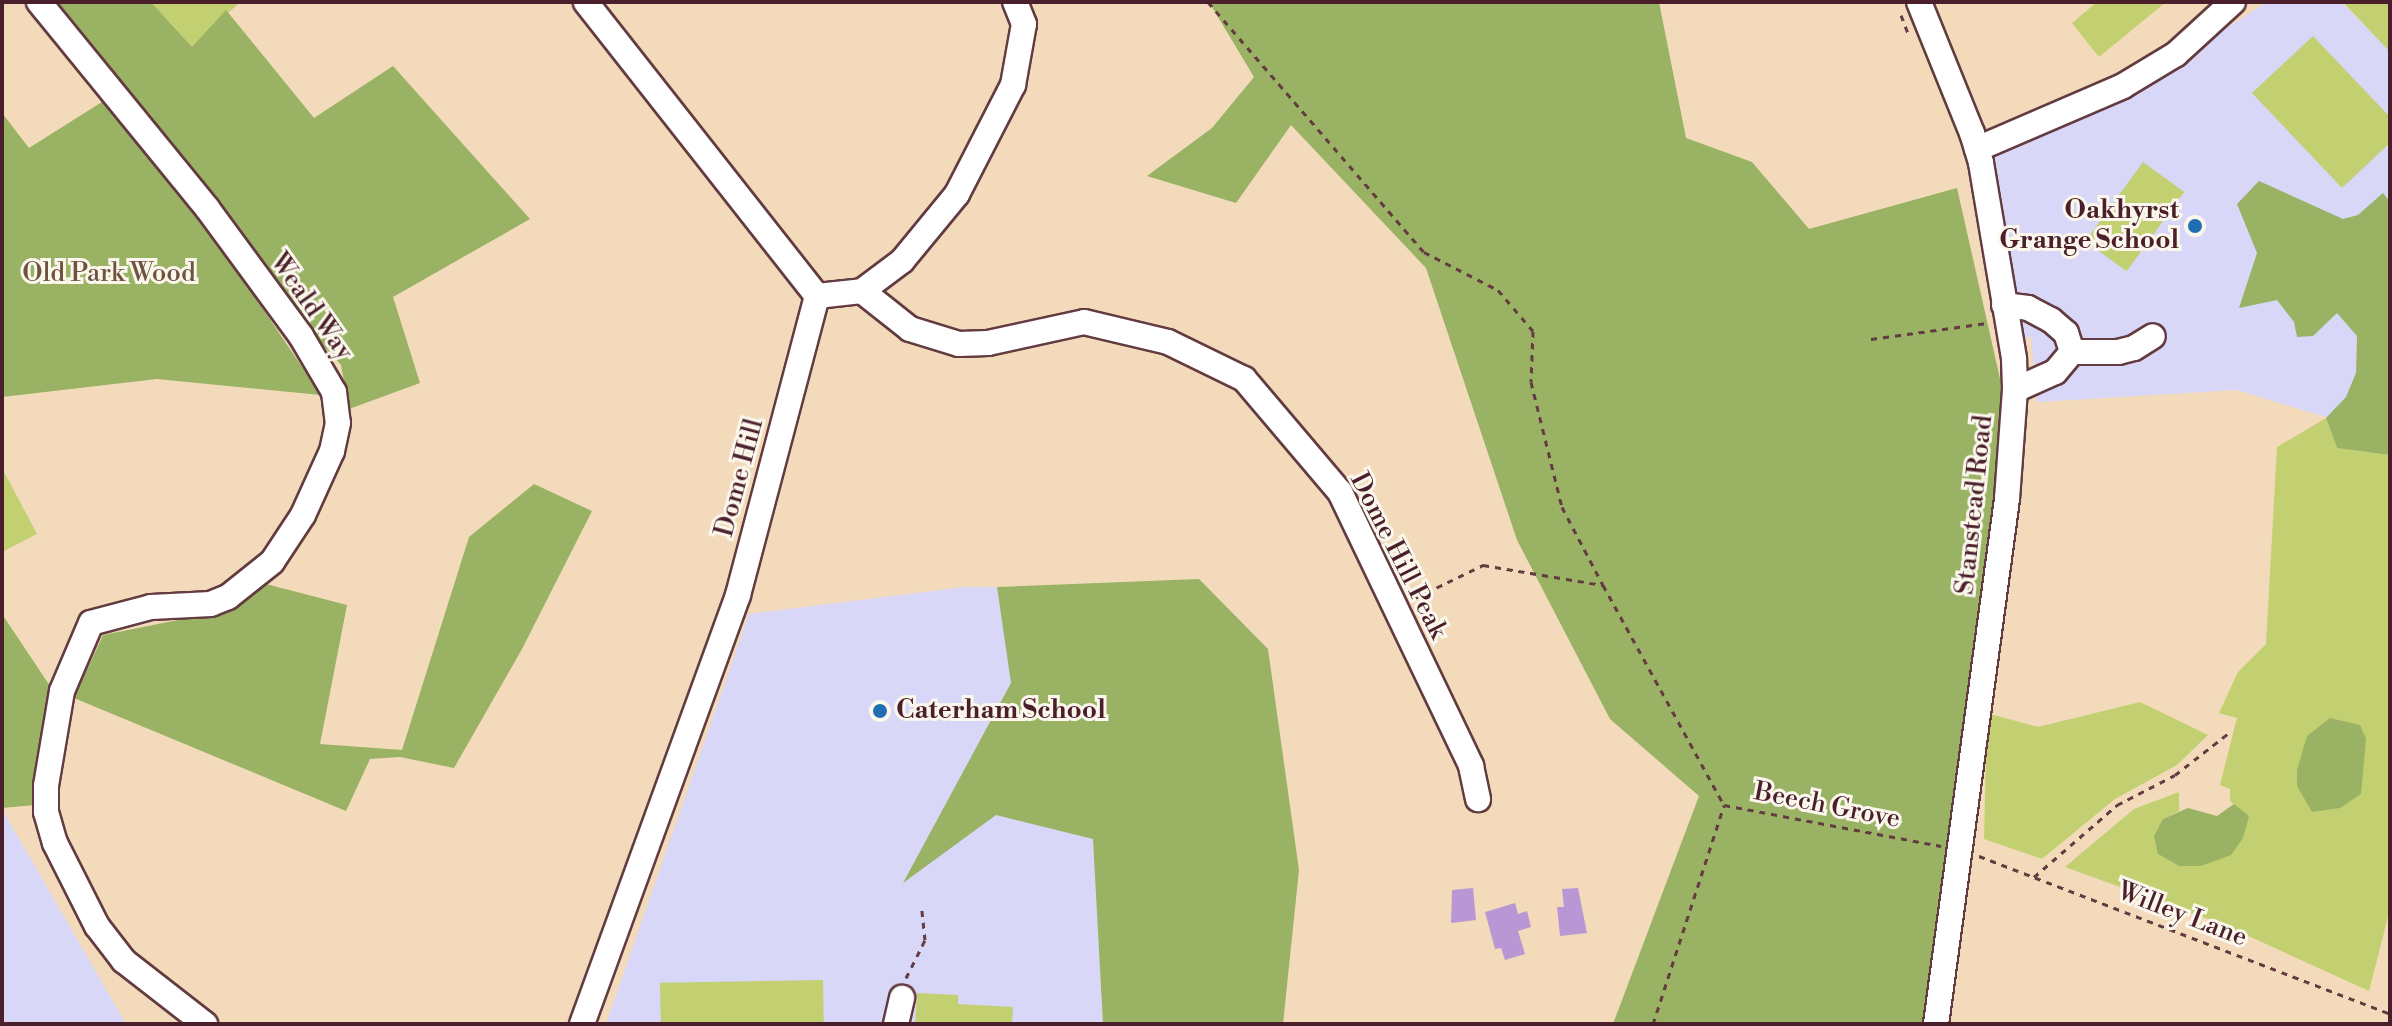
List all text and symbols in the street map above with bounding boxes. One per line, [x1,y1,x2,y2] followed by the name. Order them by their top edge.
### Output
[1999,195,2179,256] place label: Oakhyrst Grange School
[2186,217,2204,235] marker: Oakhyrst Grange School
[263,247,359,367] street label: Weald Way
[22,258,196,290] park label: Old Park Wood
[1950,414,2000,596] street label: Stanstead Road
[709,416,771,540] street label: Dome Hill
[1343,468,1453,644] street label: Dome Hill Peak
[896,695,1106,727] place label: Caterham School
[871,702,889,720] marker: Caterham School
[1751,777,1903,835] street label: Beech Grove
[2113,876,2251,954] street label: Willey Lane

